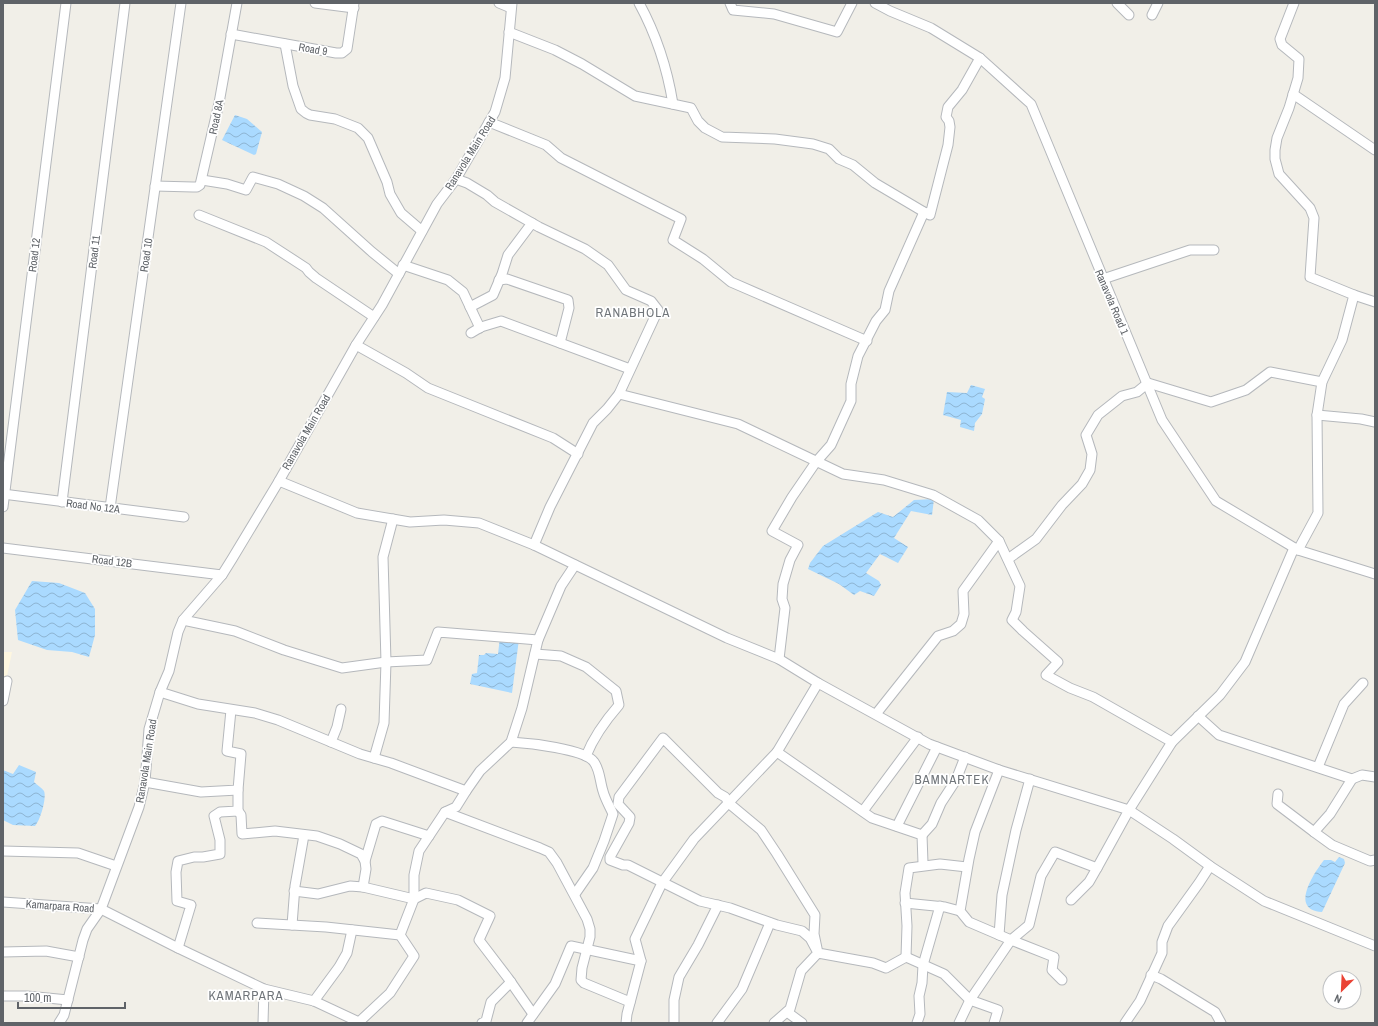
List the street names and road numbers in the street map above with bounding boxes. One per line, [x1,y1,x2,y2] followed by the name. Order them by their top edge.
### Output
[297,40,329,58] street label: Road 9
[206,97,227,136] street label: Road 8A
[442,113,498,193] street label: Ranavola Main Road
[85,235,103,269] street label: Road 11
[25,237,43,273] street label: Road 12
[137,237,155,273] street label: Road 10
[1092,267,1132,337] street label: Ranavola Road 1
[279,392,333,472] street label: Ranavola Main Road
[65,496,122,516] street label: Road No 12A
[91,552,133,570] street label: Road 12B
[132,718,160,804] street label: Ranavola Main Road
[25,897,95,915] street label: Kamarpara Road

